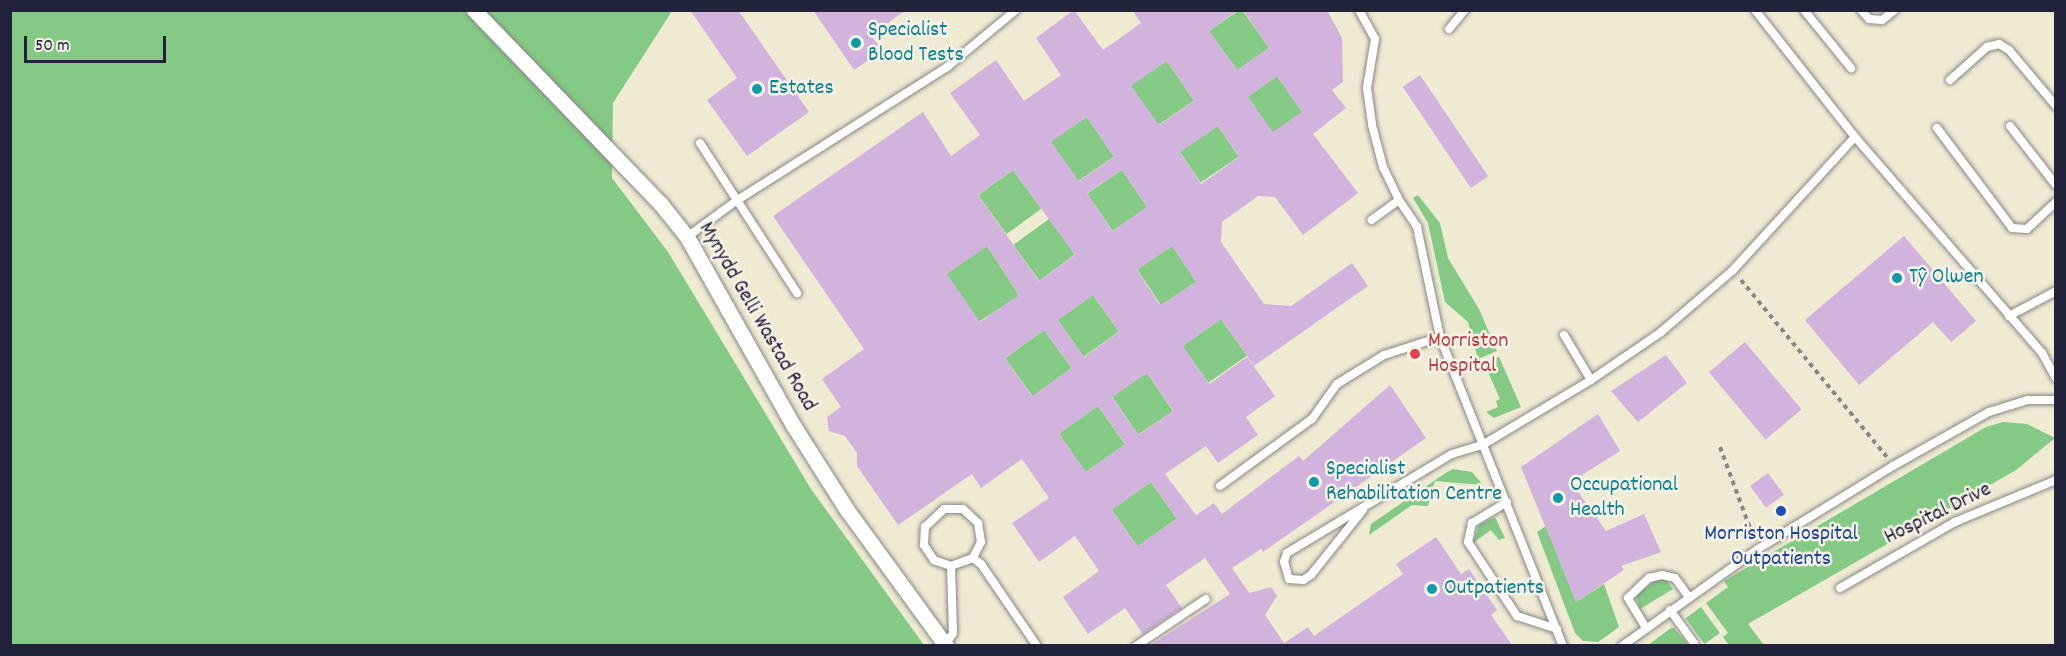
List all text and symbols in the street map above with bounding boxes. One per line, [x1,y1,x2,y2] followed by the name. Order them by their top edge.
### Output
[868,17,964,68] place label: Specialist Blood Tests
[27,24,170,62] scale bar
[35,34,70,59] text: 50 m
[849,36,863,50] marker: Specialist Blood Tests
[769,76,834,102] place label: Estates
[750,82,764,96] marker: Estates
[692,218,822,416] street label: Mynydd Gelli Wastad Road
[1909,265,1984,291] place label: Tŷ Olwen
[1890,271,1904,285] marker: Tŷ Olwen
[1428,328,1508,380] place label: Morriston Hospital
[1406,345,1424,363] marker: Morriston Hospital
[1326,456,1502,508] place label: Specialist Rehabilitation Centre
[1570,472,1678,524] place label: Occupational Health
[1307,475,1321,489] marker: Specialist Rehabilitation Centre
[1880,477,1996,551] street label: Hospital Drive
[1551,491,1565,505] marker: Occupational Health
[1774,504,1788,518] marker: Morriston Hospital Outpatients
[1704,521,1858,572] place label: Morriston Hospital Outpatients
[1444,576,1544,602] place label: Outpatients
[1425,582,1439,596] marker: Outpatients

